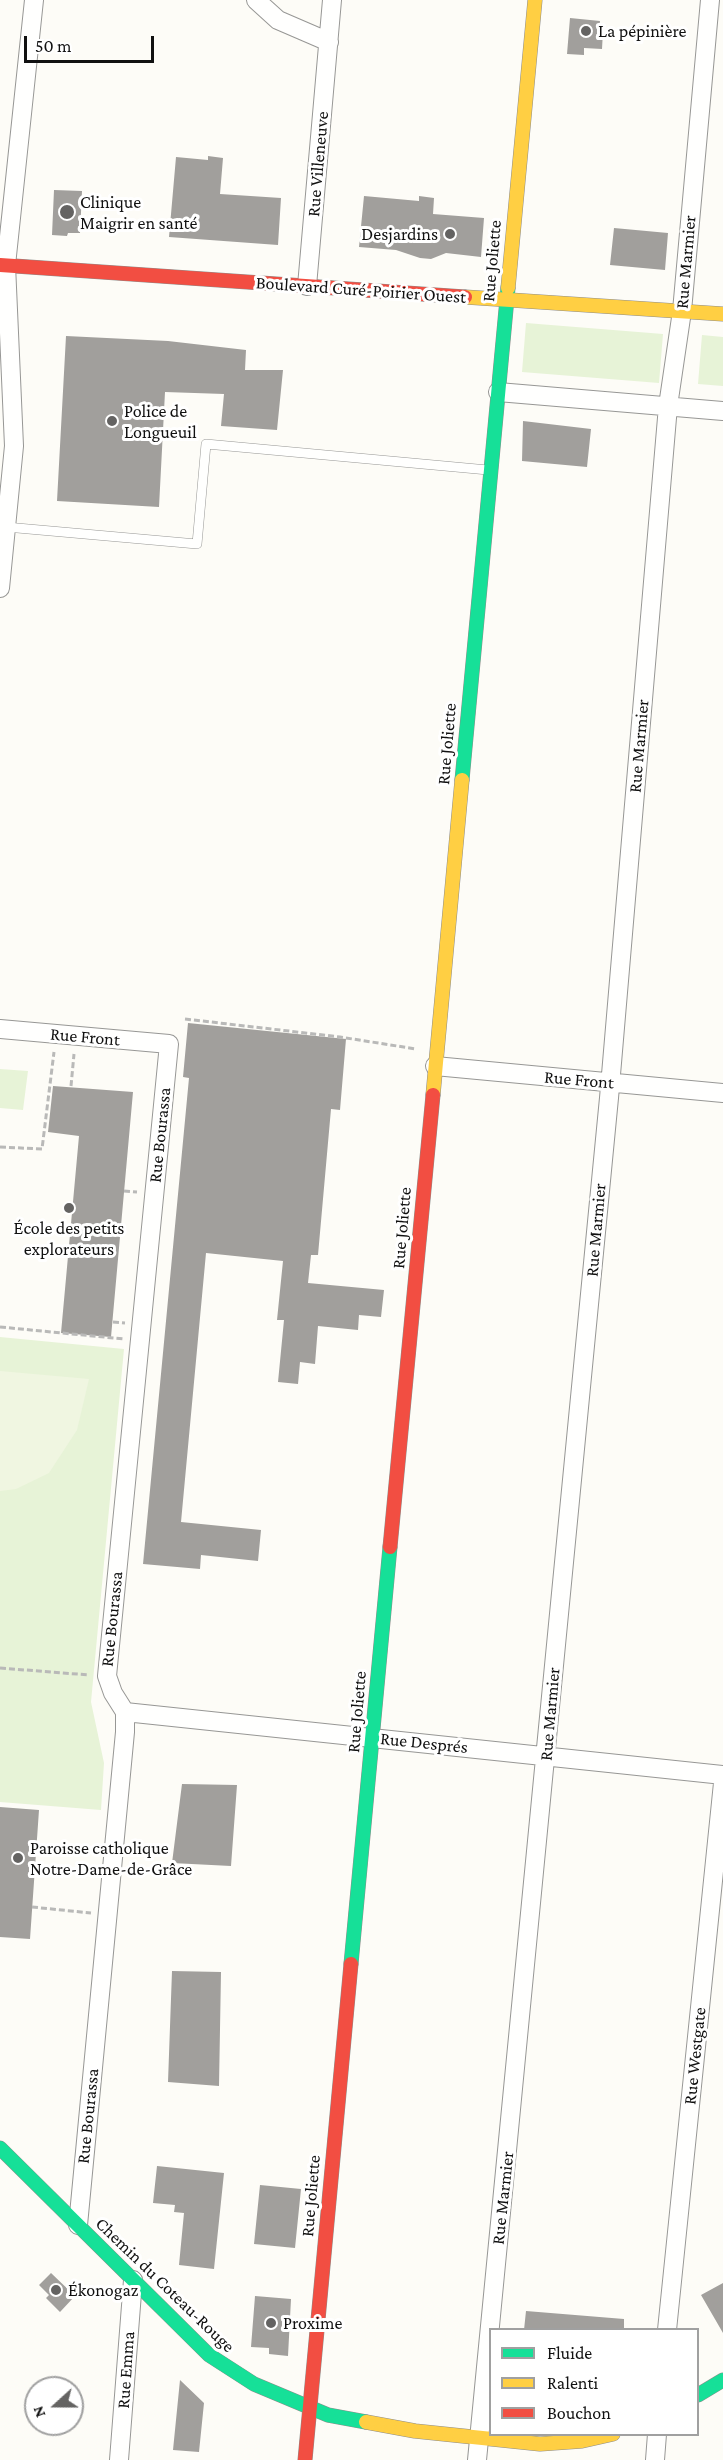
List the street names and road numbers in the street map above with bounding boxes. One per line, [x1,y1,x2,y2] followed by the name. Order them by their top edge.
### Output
[303,110,333,218] street label: Rue Villeneuve
[671,214,701,310] street label: Rue Marmier
[478,219,506,303] street label: Rue Joliette
[255,272,467,308] street label: Boulevard Curé-Poirier Ouest
[624,698,654,794] street label: Rue Marmier
[433,702,461,786] street label: Rue Joliette
[49,1023,121,1051] street label: Rue Front
[543,1066,615,1094] street label: Rue Front
[144,1086,176,1184] street label: Rue Bourassa
[581,1182,611,1278] street label: Rue Marmier
[388,1186,416,1270] street label: Rue Joliette
[96,1570,128,1668] street label: Rue Bourassa
[535,1666,565,1762] street label: Rue Marmier
[343,1670,371,1754] street label: Rue Joliette
[379,1728,469,1758] street label: Rue Després
[679,2006,711,2106] street label: Rue Westgate
[72,2067,104,2165] street label: Rue Bourassa
[487,2150,519,2246] street label: Rue Marmier
[297,2154,325,2238] street label: Rue Joliette
[91,2213,239,2357] street label: Chemin du Coteau-Rouge
[113,2331,139,2409] street label: Rue Emma

